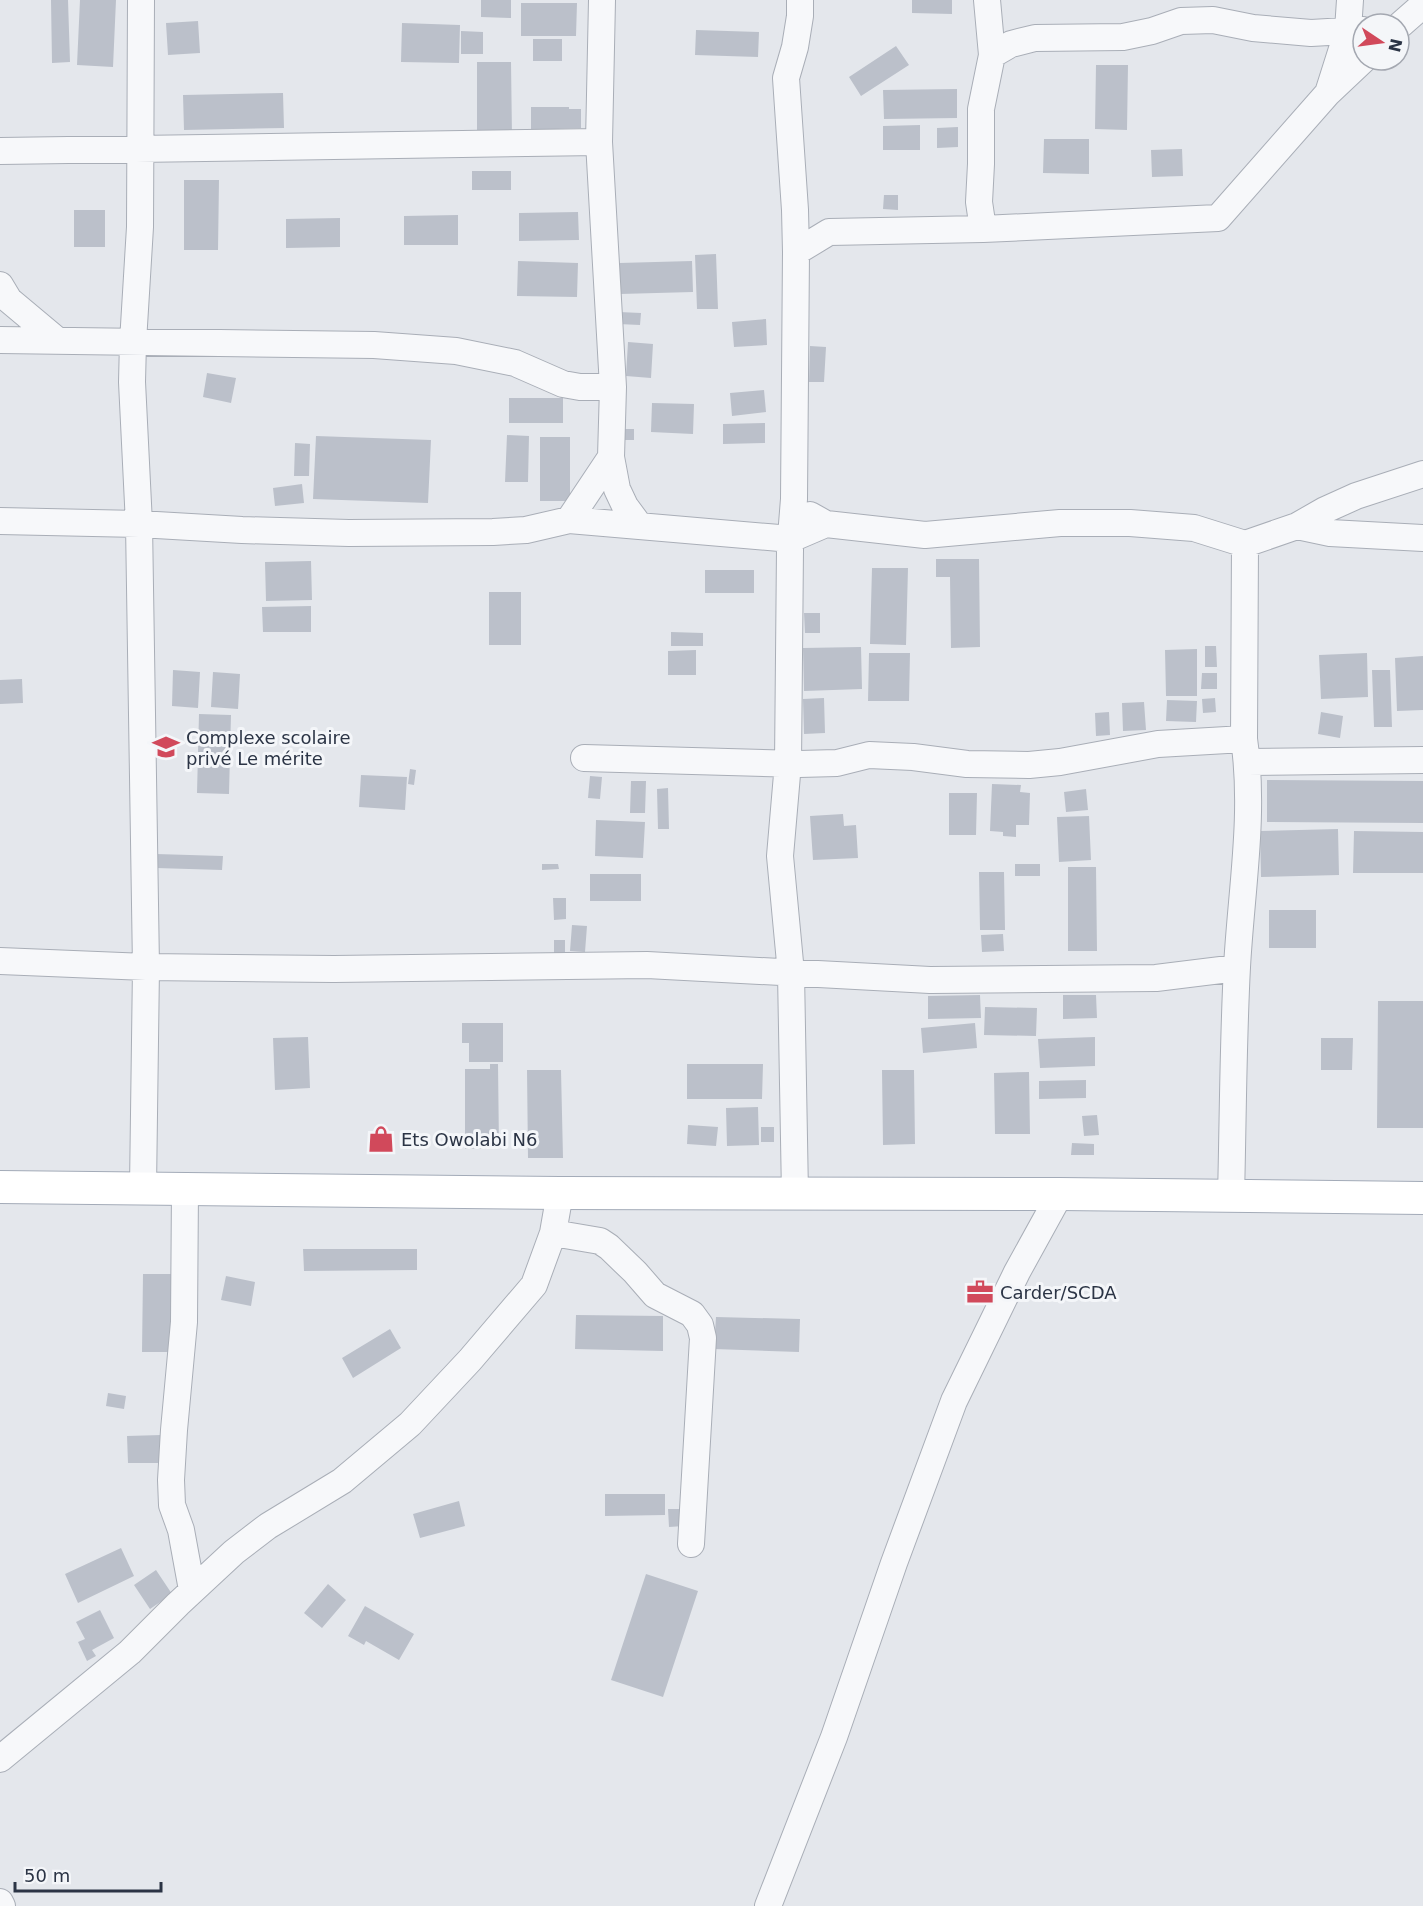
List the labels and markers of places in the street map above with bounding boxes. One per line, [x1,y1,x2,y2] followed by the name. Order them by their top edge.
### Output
[186,727,351,769] place label: Complexe scolaire privé Le mérite
[151,732,181,762] school or university icon: Complexe scolaire privé Le mérite
[366,1124,396,1154] shop icon: Ets Owolabi N6
[401,1129,538,1150] place label: Ets Owolabi N6
[965,1277,995,1307] office icon: Carder/SCDA
[1000,1282,1117,1303] place label: Carder/SCDA

